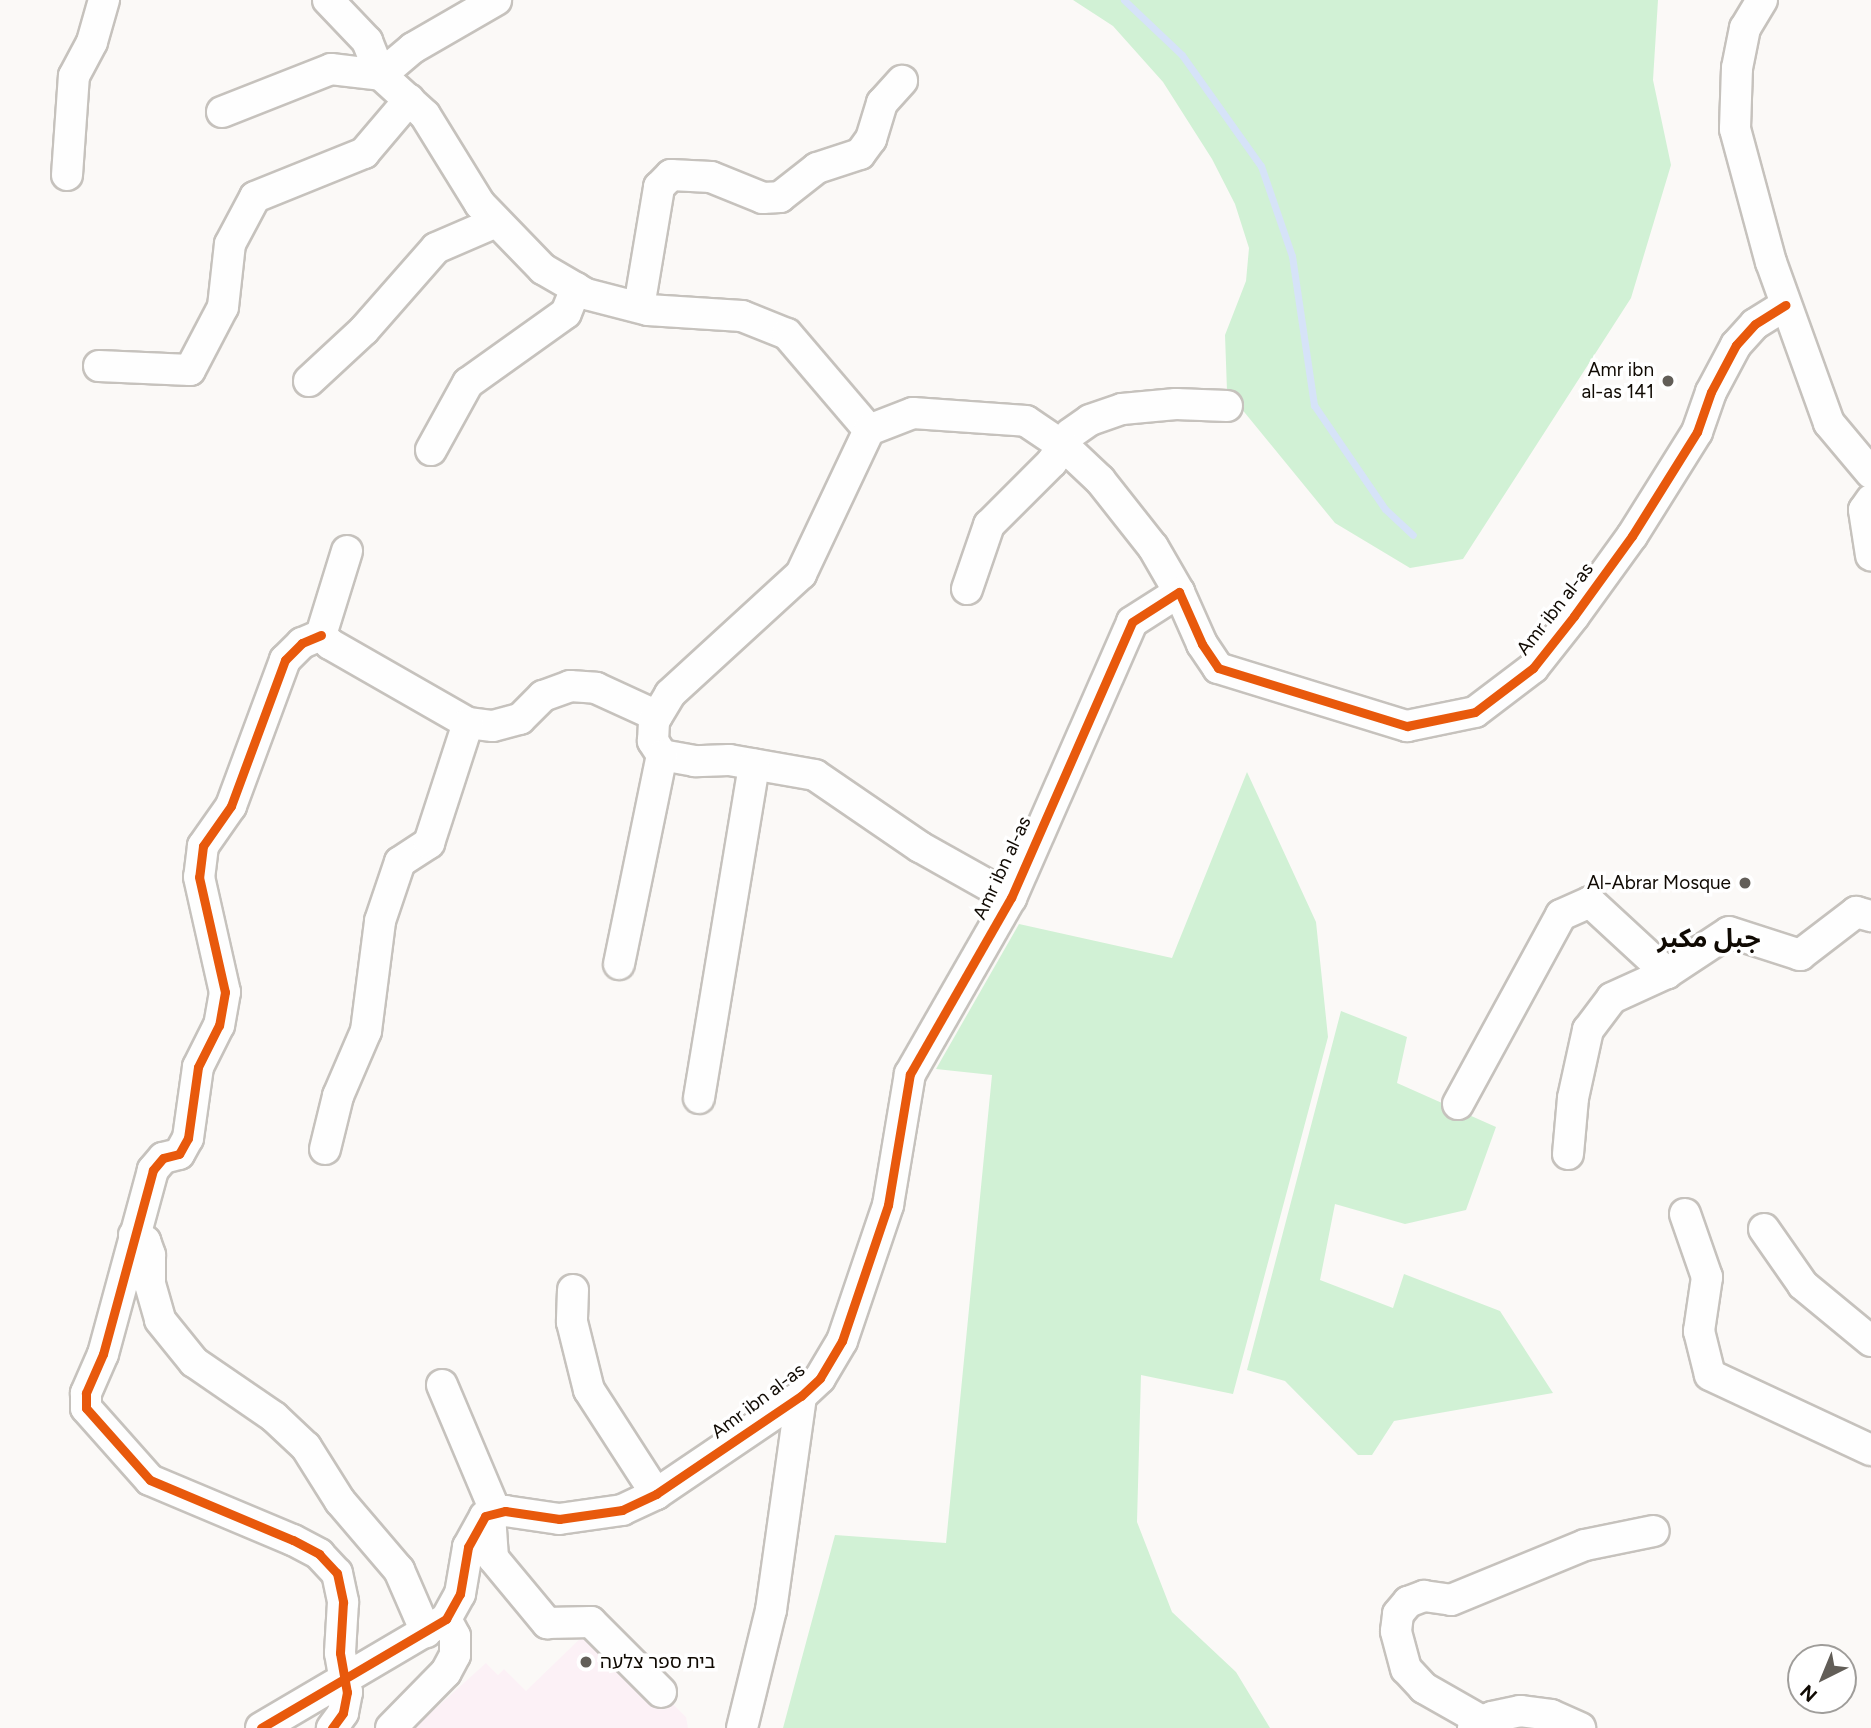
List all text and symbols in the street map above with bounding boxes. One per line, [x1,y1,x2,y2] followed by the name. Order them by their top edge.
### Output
[1581,359,1654,403] place label: Amr ibn al-as 141
[1660,373,1676,389] marker: Amr ibn al-as 141
[1512,558,1598,660] street label: Amr ibn al-as
[968,813,1036,923] street label: Amr ibn al-as
[1587,872,1731,894] place label: Al-Abrar Mosque
[1737,875,1753,891] marker: Al-Abrar Mosque
[1657,923,1761,955] district label: جبل مكبر
[707,1358,809,1444] street label: Amr ibn al-as
[1787,1644,1857,1714] north arrow
[600,1651,715,1673] place label: בית ספר צלעה
[578,1654,594,1670] marker: בית ספר צלעה
[1795,1680,1822,1707] text: N

